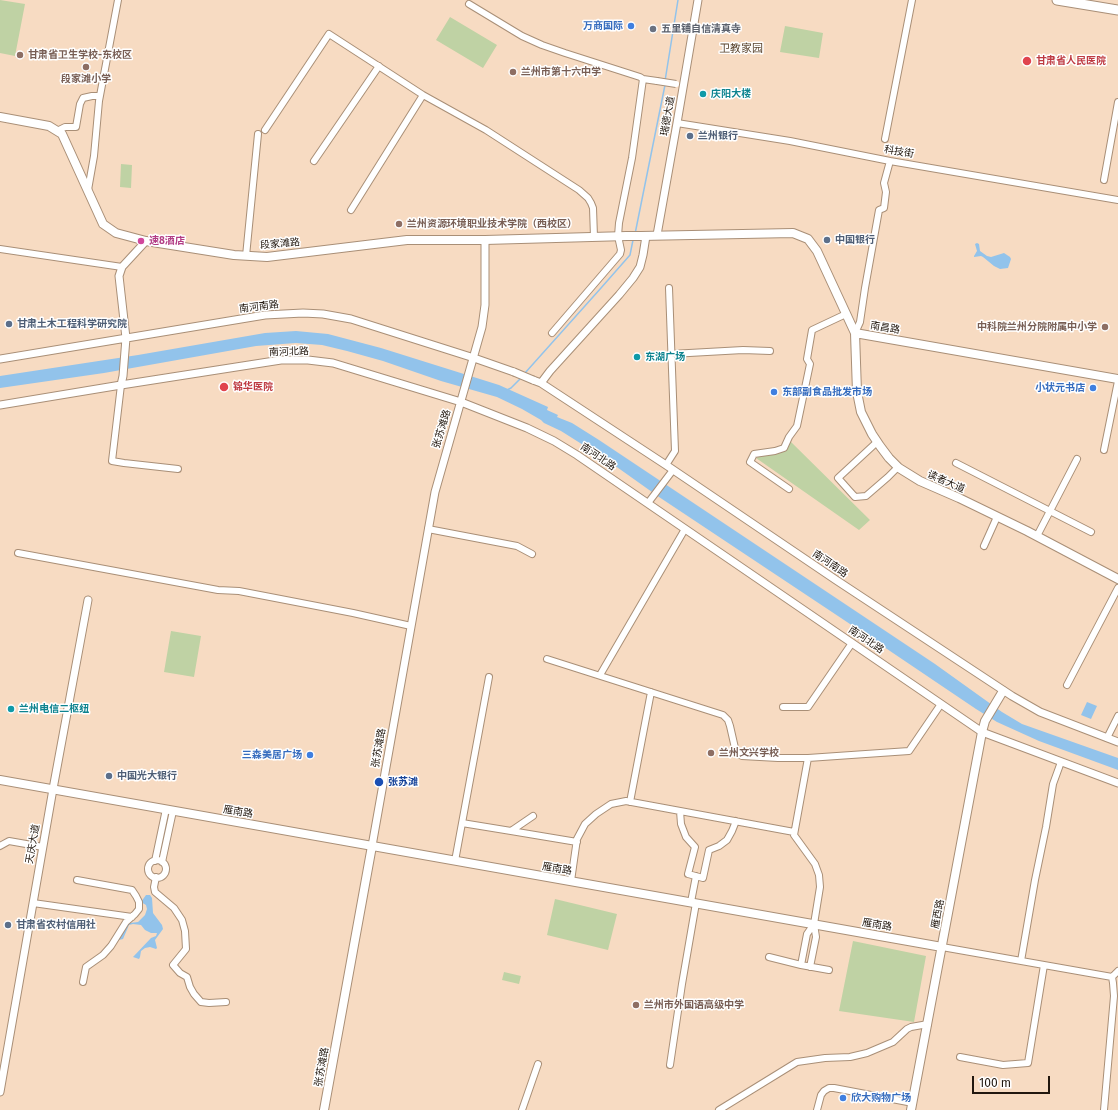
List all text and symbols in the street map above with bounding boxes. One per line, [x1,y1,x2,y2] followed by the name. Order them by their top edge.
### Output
[583,20,623,32] place label: 万商国际
[626,21,636,31] marker: 万商国际
[661,23,741,35] place label: 五里铺自信清真寺
[648,24,658,34] marker: 五里铺自信清真寺
[719,42,763,56] district label: 卫教家园
[28,49,132,61] place label: 甘肃省卫生学校-东校区
[15,50,25,60] marker: 甘肃省卫生学校-东校区
[1021,55,1033,67] marker: 甘肃省人民医院
[1036,55,1106,67] place label: 甘肃省人民医院
[81,62,91,72] marker: 段家滩小学
[521,66,601,78] place label: 兰州市第十六中学
[508,67,518,77] marker: 兰州市第十六中学
[61,73,111,85] place label: 段家滩小学
[711,88,751,100] place label: 庆阳大楼
[698,89,708,99] marker: 庆阳大楼
[659,95,677,137] street label: 瑞德大道
[698,130,738,142] place label: 兰州银行
[685,131,695,141] marker: 兰州银行
[883,143,915,161] street label: 科技街
[407,218,577,230] place label: 兰州资源环境职业技术学院（西校区）
[394,219,404,229] marker: 兰州资源环境职业技术学院（西校区）
[835,234,875,246] place label: 中国银行
[149,235,185,247] place label: 速8酒店
[822,235,832,245] marker: 中国银行
[136,236,146,246] marker: 速8酒店
[260,236,300,252] street label: 段家滩路
[238,299,280,315] street label: 南河南路
[17,318,127,330] place label: 甘肃土木工程科学研究院
[4,319,14,329] marker: 甘肃土木工程科学研究院
[869,319,901,337] street label: 南昌路
[977,321,1097,333] place label: 中科院兰州分院附属中小学
[1100,322,1110,332] marker: 中科院兰州分院附属中小学
[269,345,309,359] street label: 南河北路
[645,351,685,363] place label: 东湖广场
[632,352,642,362] marker: 东湖广场
[218,381,230,393] marker: 锦华医院
[233,381,273,393] place label: 锦华医院
[1035,382,1085,394] place label: 小状元书店
[1088,383,1098,393] marker: 小状元书店
[782,386,872,398] place label: 东部副食品批发市场
[769,387,779,397] marker: 东部副食品批发市场
[430,408,454,450] street label: 张苏滩路
[578,441,618,473] street label: 南河北路
[925,468,967,496] street label: 读者大道
[810,548,850,580] street label: 南河南路
[846,624,886,656] street label: 南河北路
[19,703,89,715] place label: 兰州电信二枢纽
[6,704,16,714] marker: 兰州电信二枢纽
[370,727,388,769] street label: 张苏滩路
[719,747,779,759] place label: 兰州文兴学校
[706,748,716,758] marker: 兰州文兴学校
[242,749,302,761] place label: 三森美居广场
[305,750,315,760] marker: 三森美居广场
[117,770,177,782] place label: 中国光大银行
[104,771,114,781] marker: 中国光大银行
[373,776,385,788] marker: 张苏滩
[388,776,418,788] place label: 张苏滩
[222,803,254,821] street label: 雁南路
[24,823,42,865] street label: 天庆大道
[541,860,573,878] street label: 雁南路
[929,898,947,930] street label: 雁西路
[861,916,893,934] street label: 雁南路
[16,919,96,931] place label: 甘肃省农村信用社
[3,920,13,930] marker: 甘肃省农村信用社
[644,999,744,1011] place label: 兰州市外国语高级中学
[631,1000,641,1010] marker: 兰州市外国语高级中学
[313,1046,331,1088] street label: 张苏滩路
[974,1068,1052,1094] scale bar
[979,1076,1011,1090] text: 100 m
[851,1092,911,1104] place label: 欣大购物广场
[838,1093,848,1103] marker: 欣大购物广场

